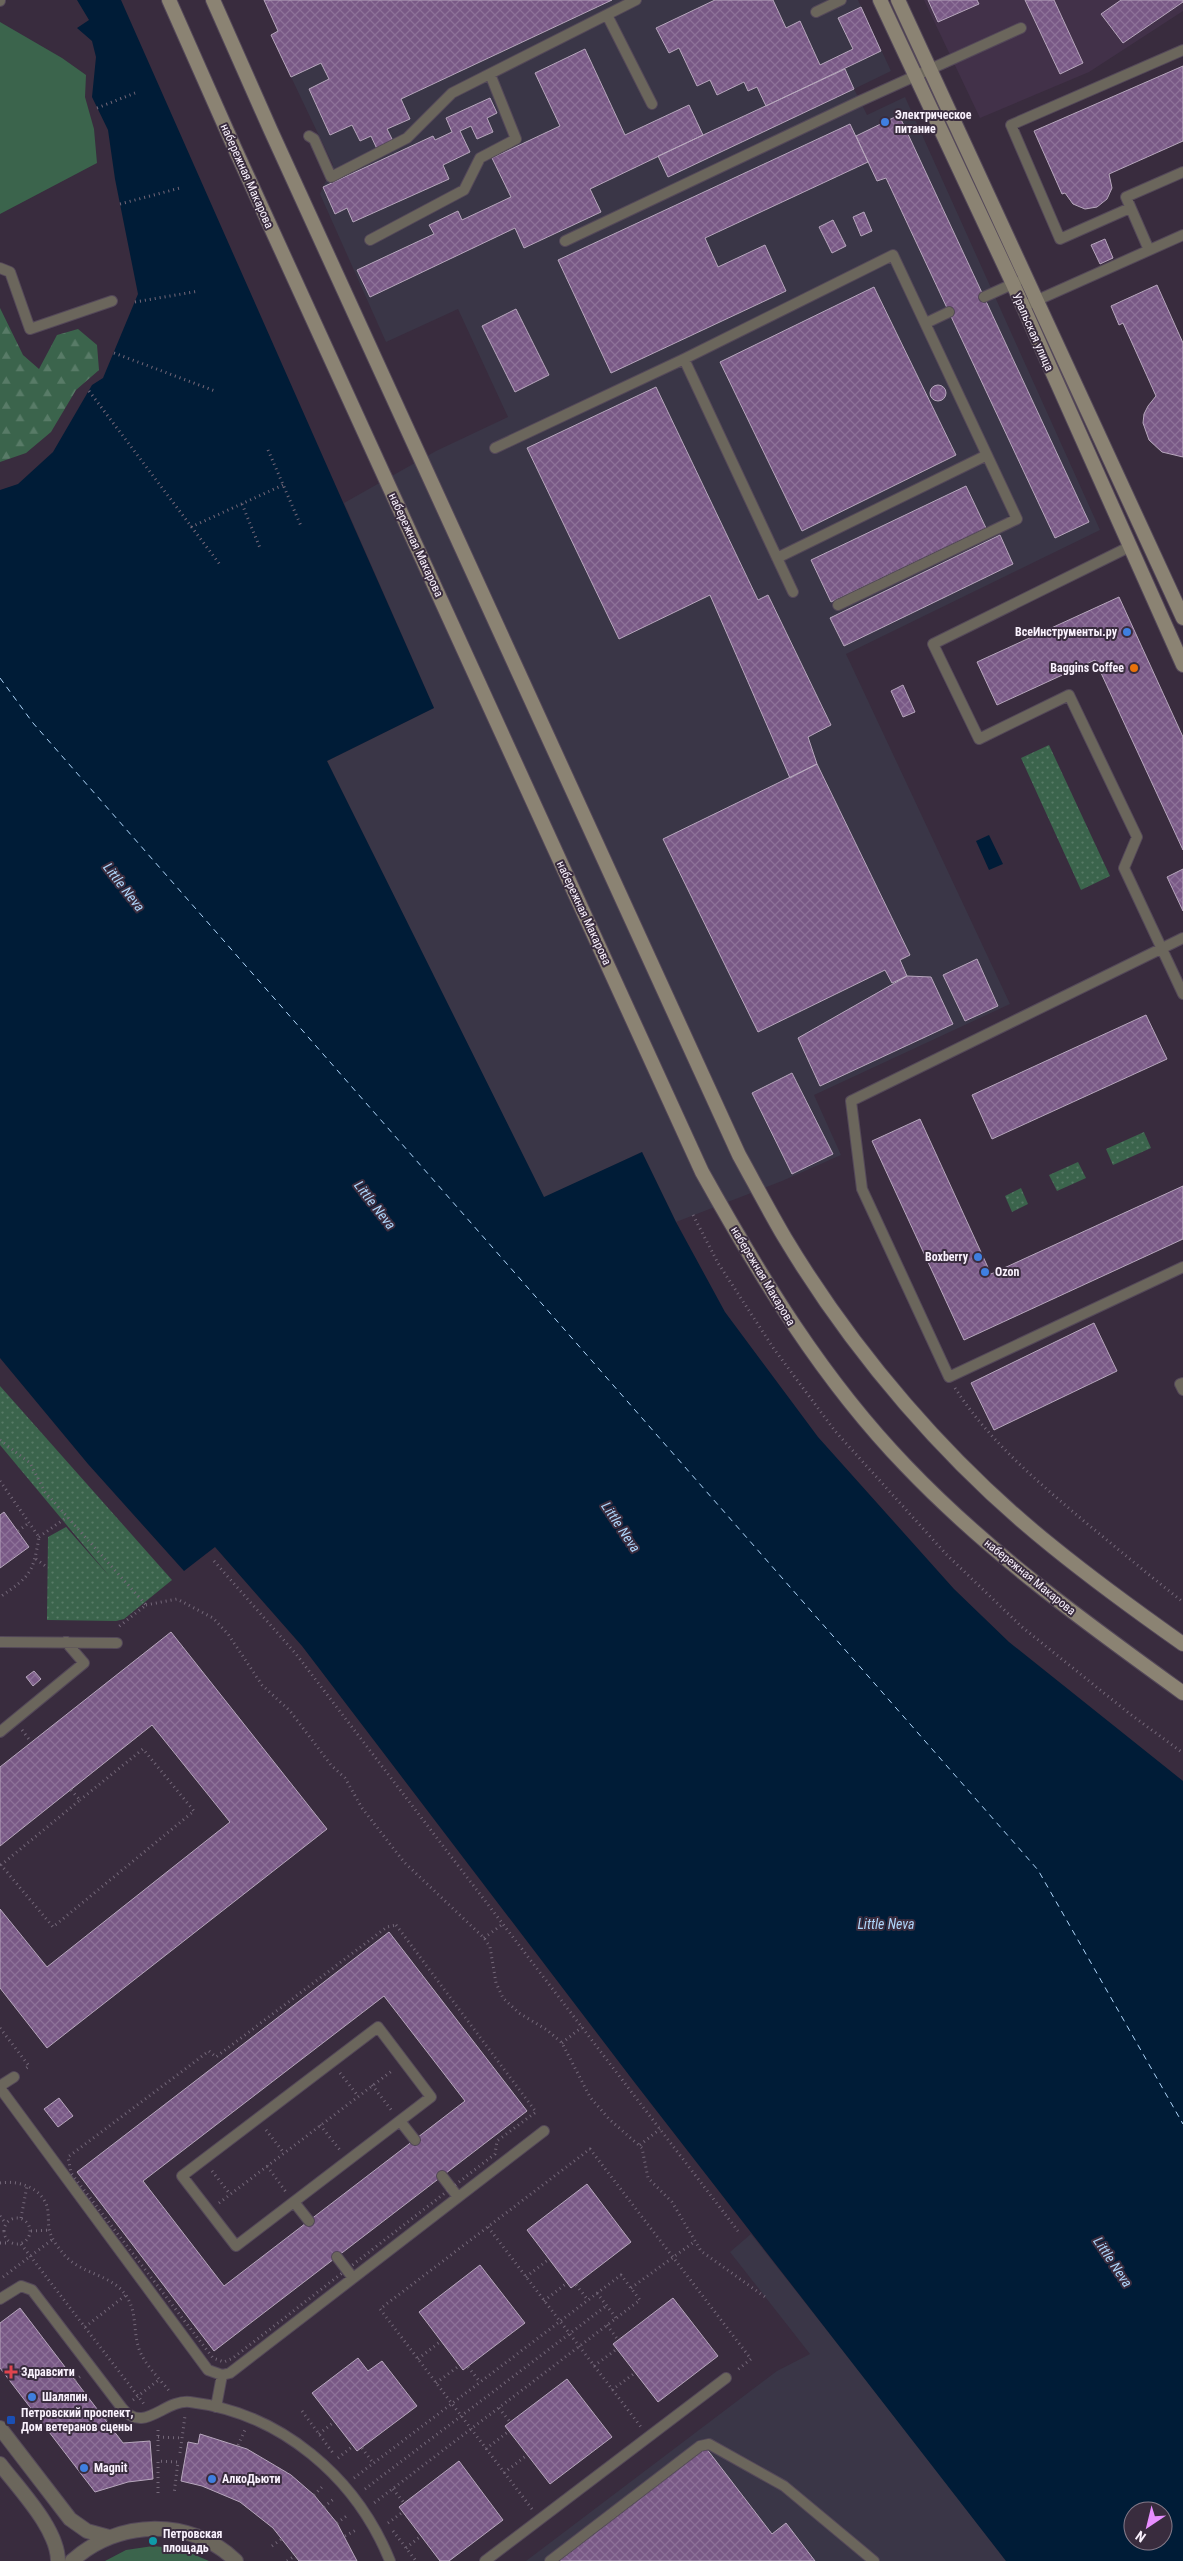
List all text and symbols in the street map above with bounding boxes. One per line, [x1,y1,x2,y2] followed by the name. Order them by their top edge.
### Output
[895,108,972,136] place label: Электрическое питание
[879,116,891,128] marker: Электрическое питание
[218,121,277,231] street label: набережная Макарова
[1009,291,1057,374] street label: Уральская улица
[386,491,446,600] street label: набережная Макарова
[1015,625,1118,639] place label: ВсеИнструменты.ру
[1121,626,1133,638] marker: ВсеИнструменты.ру
[1050,661,1124,675] place label: Baggins Coffee
[1128,662,1140,674] marker: Baggins Coffee
[554,859,614,968] street label: набережная Макарова
[100,860,148,914] water label: Little Neva
[351,1178,399,1232] water label: Little Neva
[728,1224,798,1328] street label: набережная Макарова
[925,1250,969,1264] place label: Boxberry
[972,1251,984,1263] marker: Boxberry
[995,1265,1020,1279] place label: Ozon
[979,1266,991,1278] marker: Ozon
[598,1499,644,1555] water label: Little Neva
[982,1536,1079,1618] street label: набережная Макарова
[857,1916,915,1932] water label: Little Neva
[1090,2234,1136,2290] water label: Little Neva
[21,2365,75,2379] place label: Здравсити
[5,2366,17,2378] marker: Здравсити
[42,2390,88,2404] place label: Шаляпин
[26,2391,38,2403] marker: Шаляпин
[21,2406,133,2434] place label: Петровский проспект, Дом ветеранов сцены
[5,2414,17,2426] marker: Петровский проспект, Дом ветеранов сцены
[94,2461,128,2475] place label: Magnit
[78,2462,90,2474] marker: Magnit
[222,2472,281,2486] place label: АлкоДьюти
[206,2473,218,2485] marker: АлкоДьюти
[1123,2501,1173,2551] north arrow
[163,2527,223,2555] place label: Петровская площадь
[1132,2528,1149,2546] text: N
[147,2535,159,2547] marker: Петровская площадь

